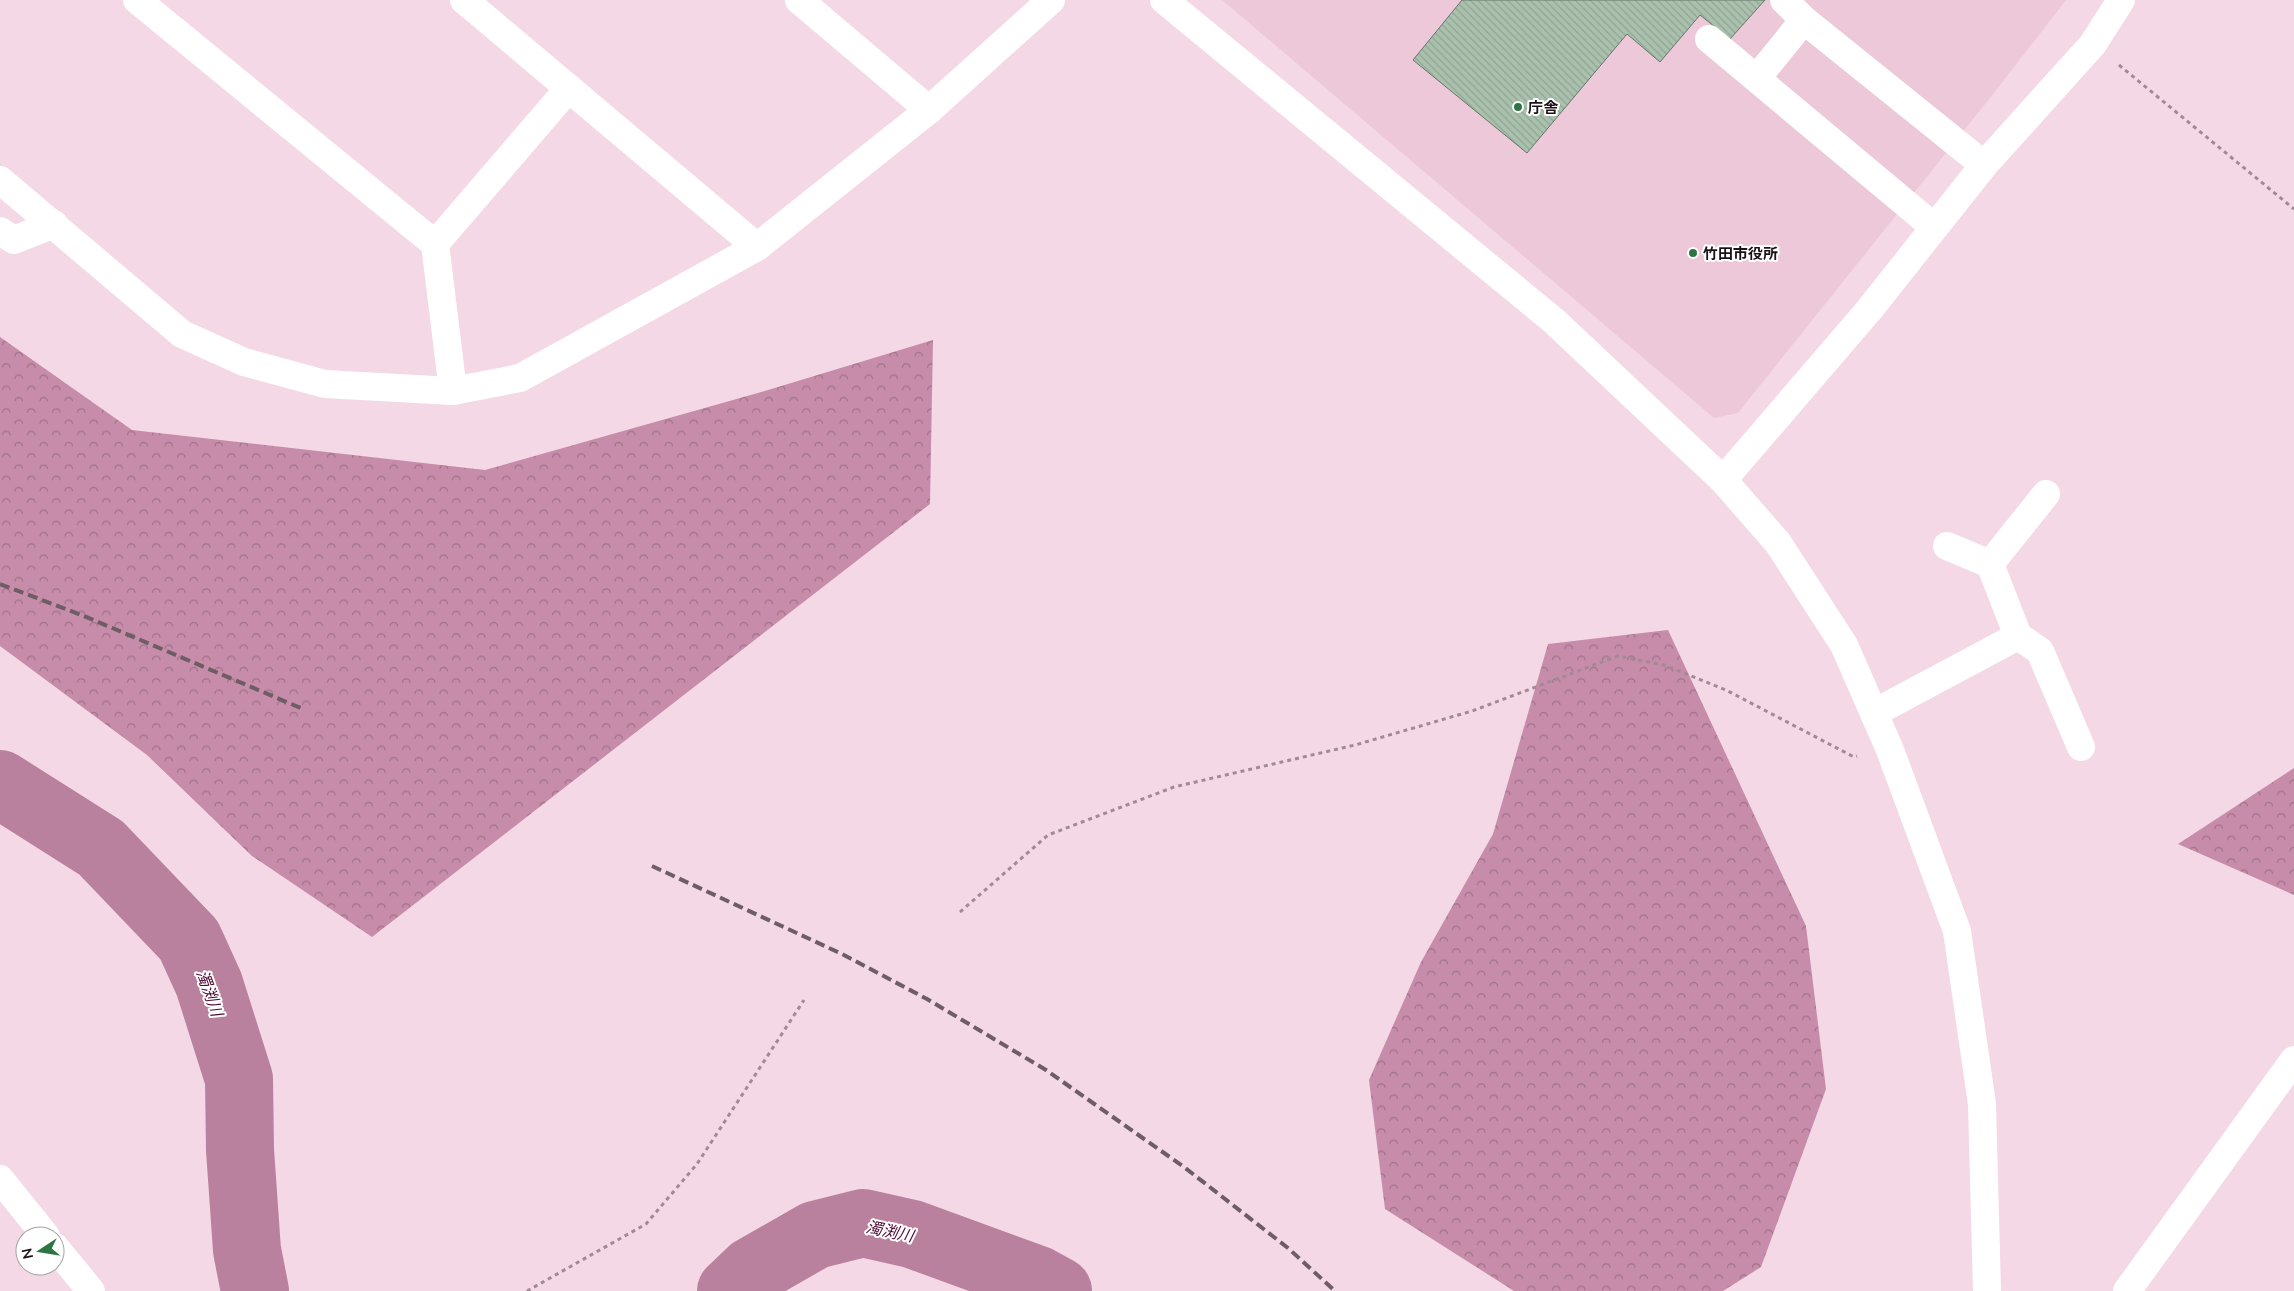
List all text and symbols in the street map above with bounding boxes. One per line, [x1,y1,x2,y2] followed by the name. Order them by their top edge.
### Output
[1528,98,1559,117] place label: 庁舎
[1512,101,1524,113] marker: 庁舎
[1703,244,1778,263] place label: 竹田市役所
[1687,247,1699,259] marker: 竹田市役所
[192,967,228,1021] water label: 濁渕川
[864,1216,918,1246] water label: 濁渕川
[15,1226,65,1276] north arrow
[17,1247,37,1261] text: N

